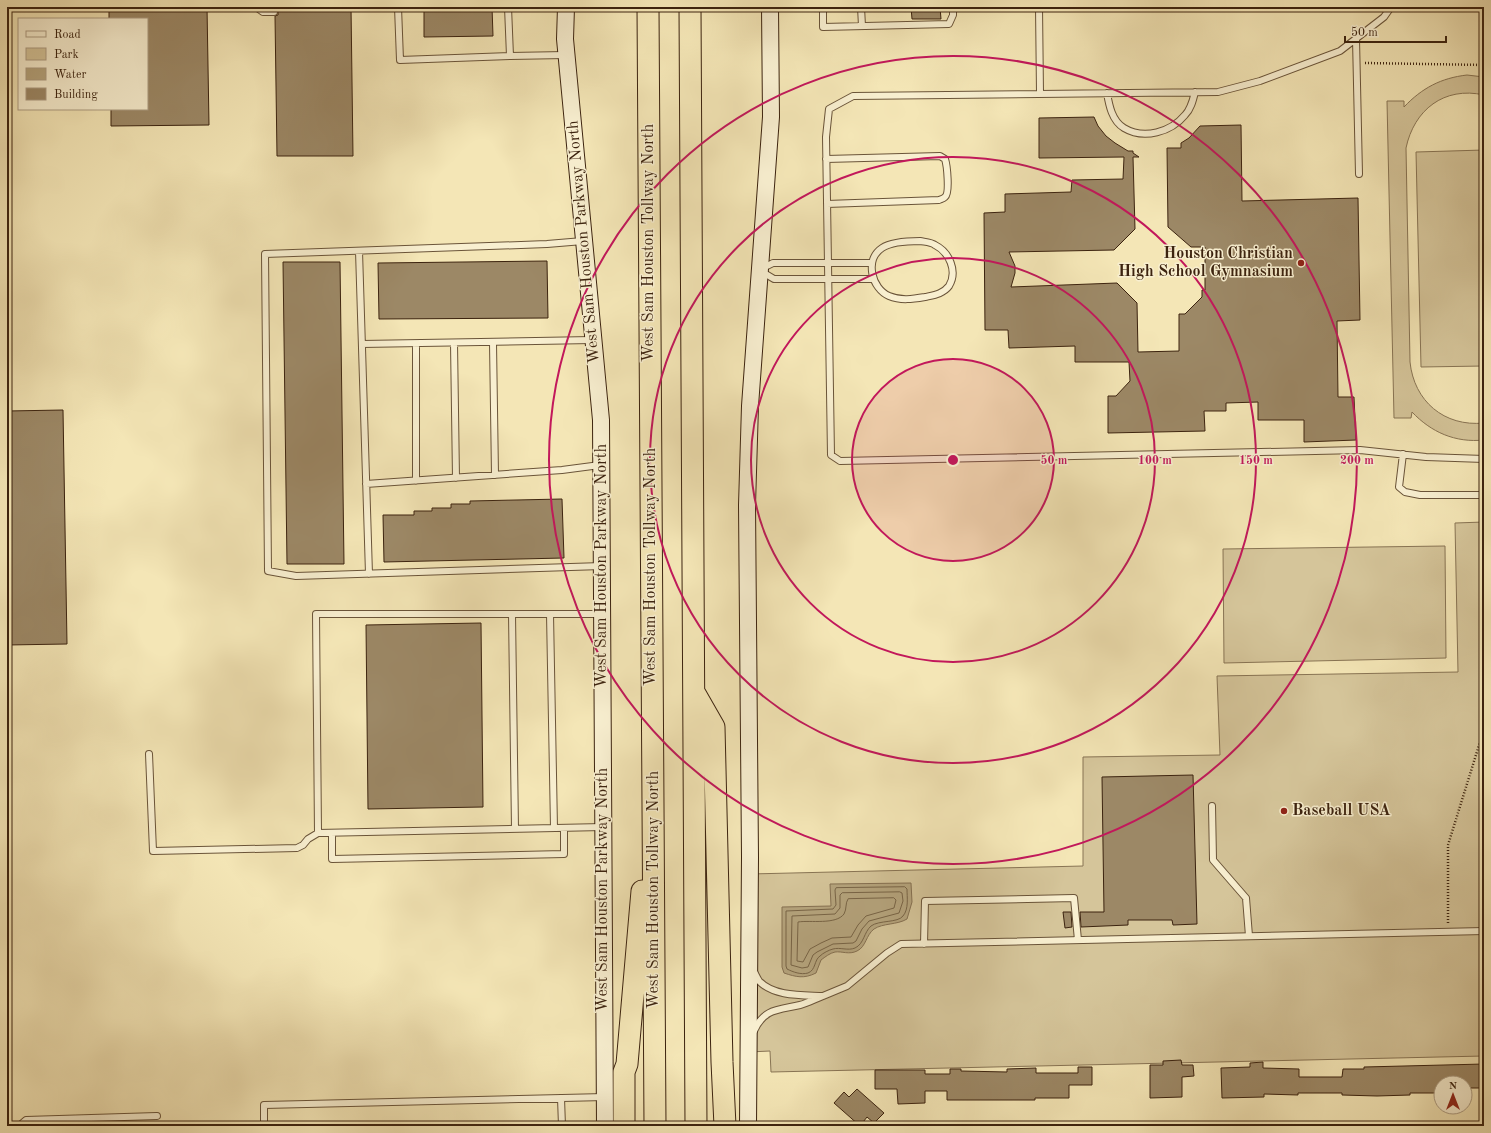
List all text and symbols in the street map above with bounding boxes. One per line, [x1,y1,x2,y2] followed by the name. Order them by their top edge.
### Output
[18,18,148,110] legend
[1345,18,1446,44] scale bar
[1351,26,1378,39] text: 50 m
[54,29,81,41] text: Road
[54,49,79,61] text: Park
[54,69,87,81] text: Water
[54,89,98,101] text: Building
[565,119,603,364] street label: West Sam Houston Parkway North
[641,124,657,362] street label: West Sam Houston Tollway North
[1118,246,1293,280] place label: Houston Christian High School Gymnasium
[1296,258,1306,268] marker: Houston Christian High School Gymnasium
[594,444,610,688] street label: West Sam Houston Parkway North
[643,448,659,686] street label: West Sam Houston Tollway North
[946,453,960,467] centre of rings
[1041,454,1068,467] text: 50 m
[1239,454,1273,467] text: 150 m
[1138,455,1172,467] text: 100 m
[1340,455,1374,467] text: 200 m
[595,768,611,1012] street label: West Sam Houston Parkway North
[646,771,662,1009] street label: West Sam Houston Tollway North
[1292,803,1391,819] place label: Baseball USA
[1279,806,1289,816] marker: Baseball USA
[1433,1075,1473,1115] north arrow
[1449,1081,1458,1092] text: N

